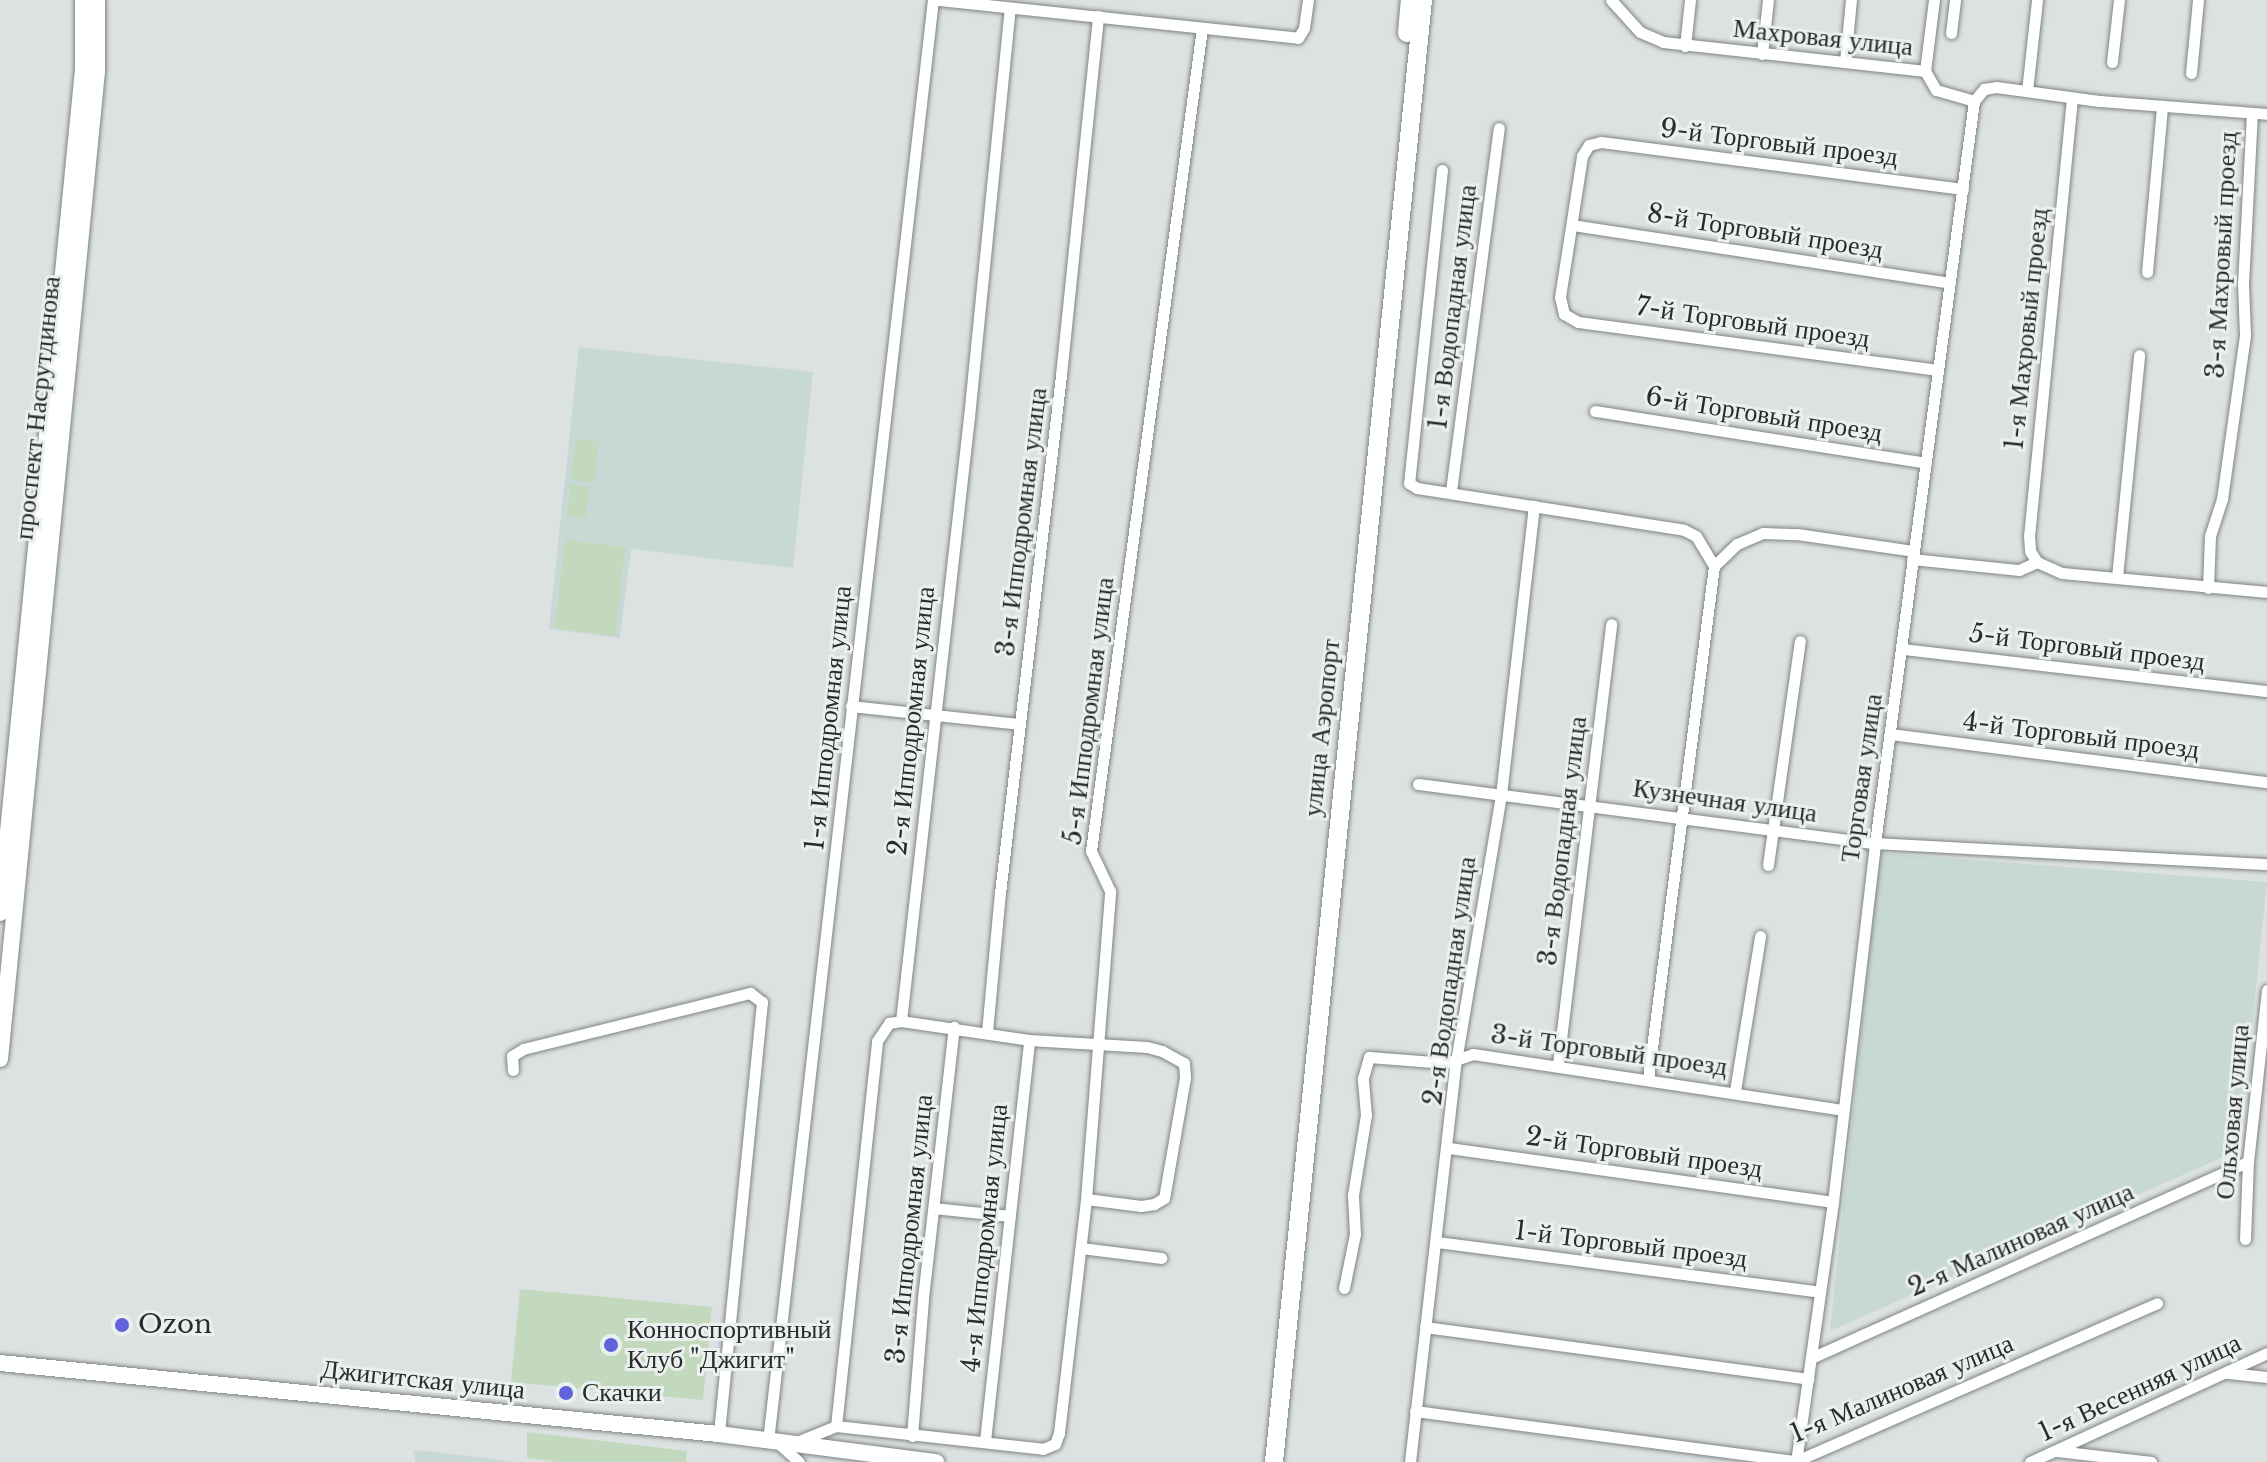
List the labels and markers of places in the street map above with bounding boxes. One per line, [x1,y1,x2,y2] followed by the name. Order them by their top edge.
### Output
[138,1309,212,1341] place label: Ozon
[627,1314,831,1376] place label: Конноспортивный Клуб "Джигит"
[113,1316,131,1334] marker: Ozon
[602,1336,620,1354] marker: Конноспортивный Клуб "Джигит"
[582,1377,662,1409] place label: Скачки
[557,1384,575,1402] marker: Скачки

